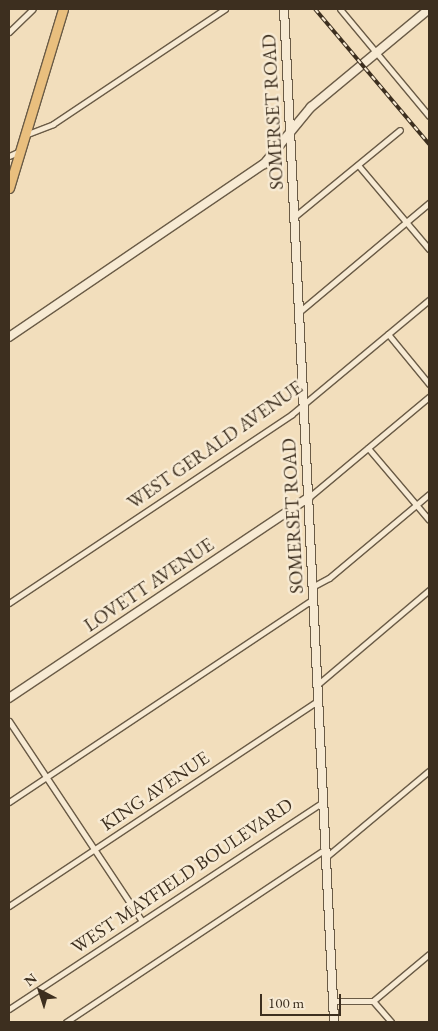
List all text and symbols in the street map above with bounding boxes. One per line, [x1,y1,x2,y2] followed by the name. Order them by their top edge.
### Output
[258,34,288,190] street label: SOMERSET ROAD
[123,376,307,514] street label: WEST GERALD AVENUE
[278,438,308,594] street label: SOMERSET ROAD
[80,533,218,637] street label: LOVETT AVENUE
[96,746,214,836] street label: KING AVENUE
[67,793,297,959] street label: WEST MAYFIELD BOULEVARD
[15,966,65,1016] north arrow
[20,969,40,990] text: N
[263,984,344,1016] scale bar
[268,993,304,1012] text: 100 m

